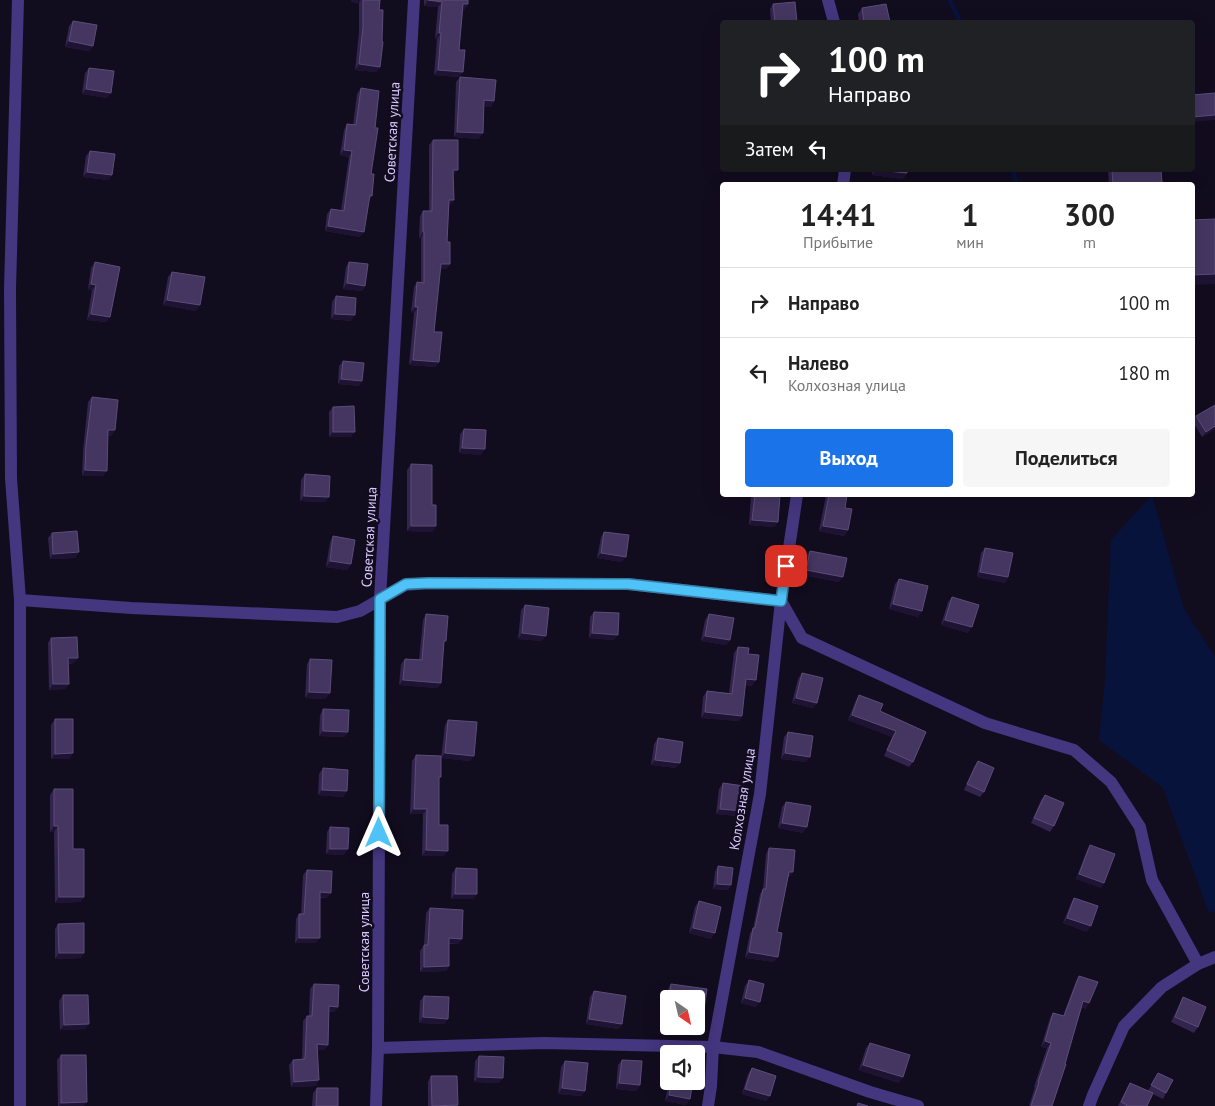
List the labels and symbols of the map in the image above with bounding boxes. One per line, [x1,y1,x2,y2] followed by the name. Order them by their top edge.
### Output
[380,81,404,183] street label: Советская улица
[357,486,381,588] street label: Советская улица
[765,545,807,587] pin
[725,747,759,851] street label: Колхозная улица
[352,806,404,858] position arrow
[355,892,373,992] street label: Советская улица
[660,990,705,1035] north arrow

